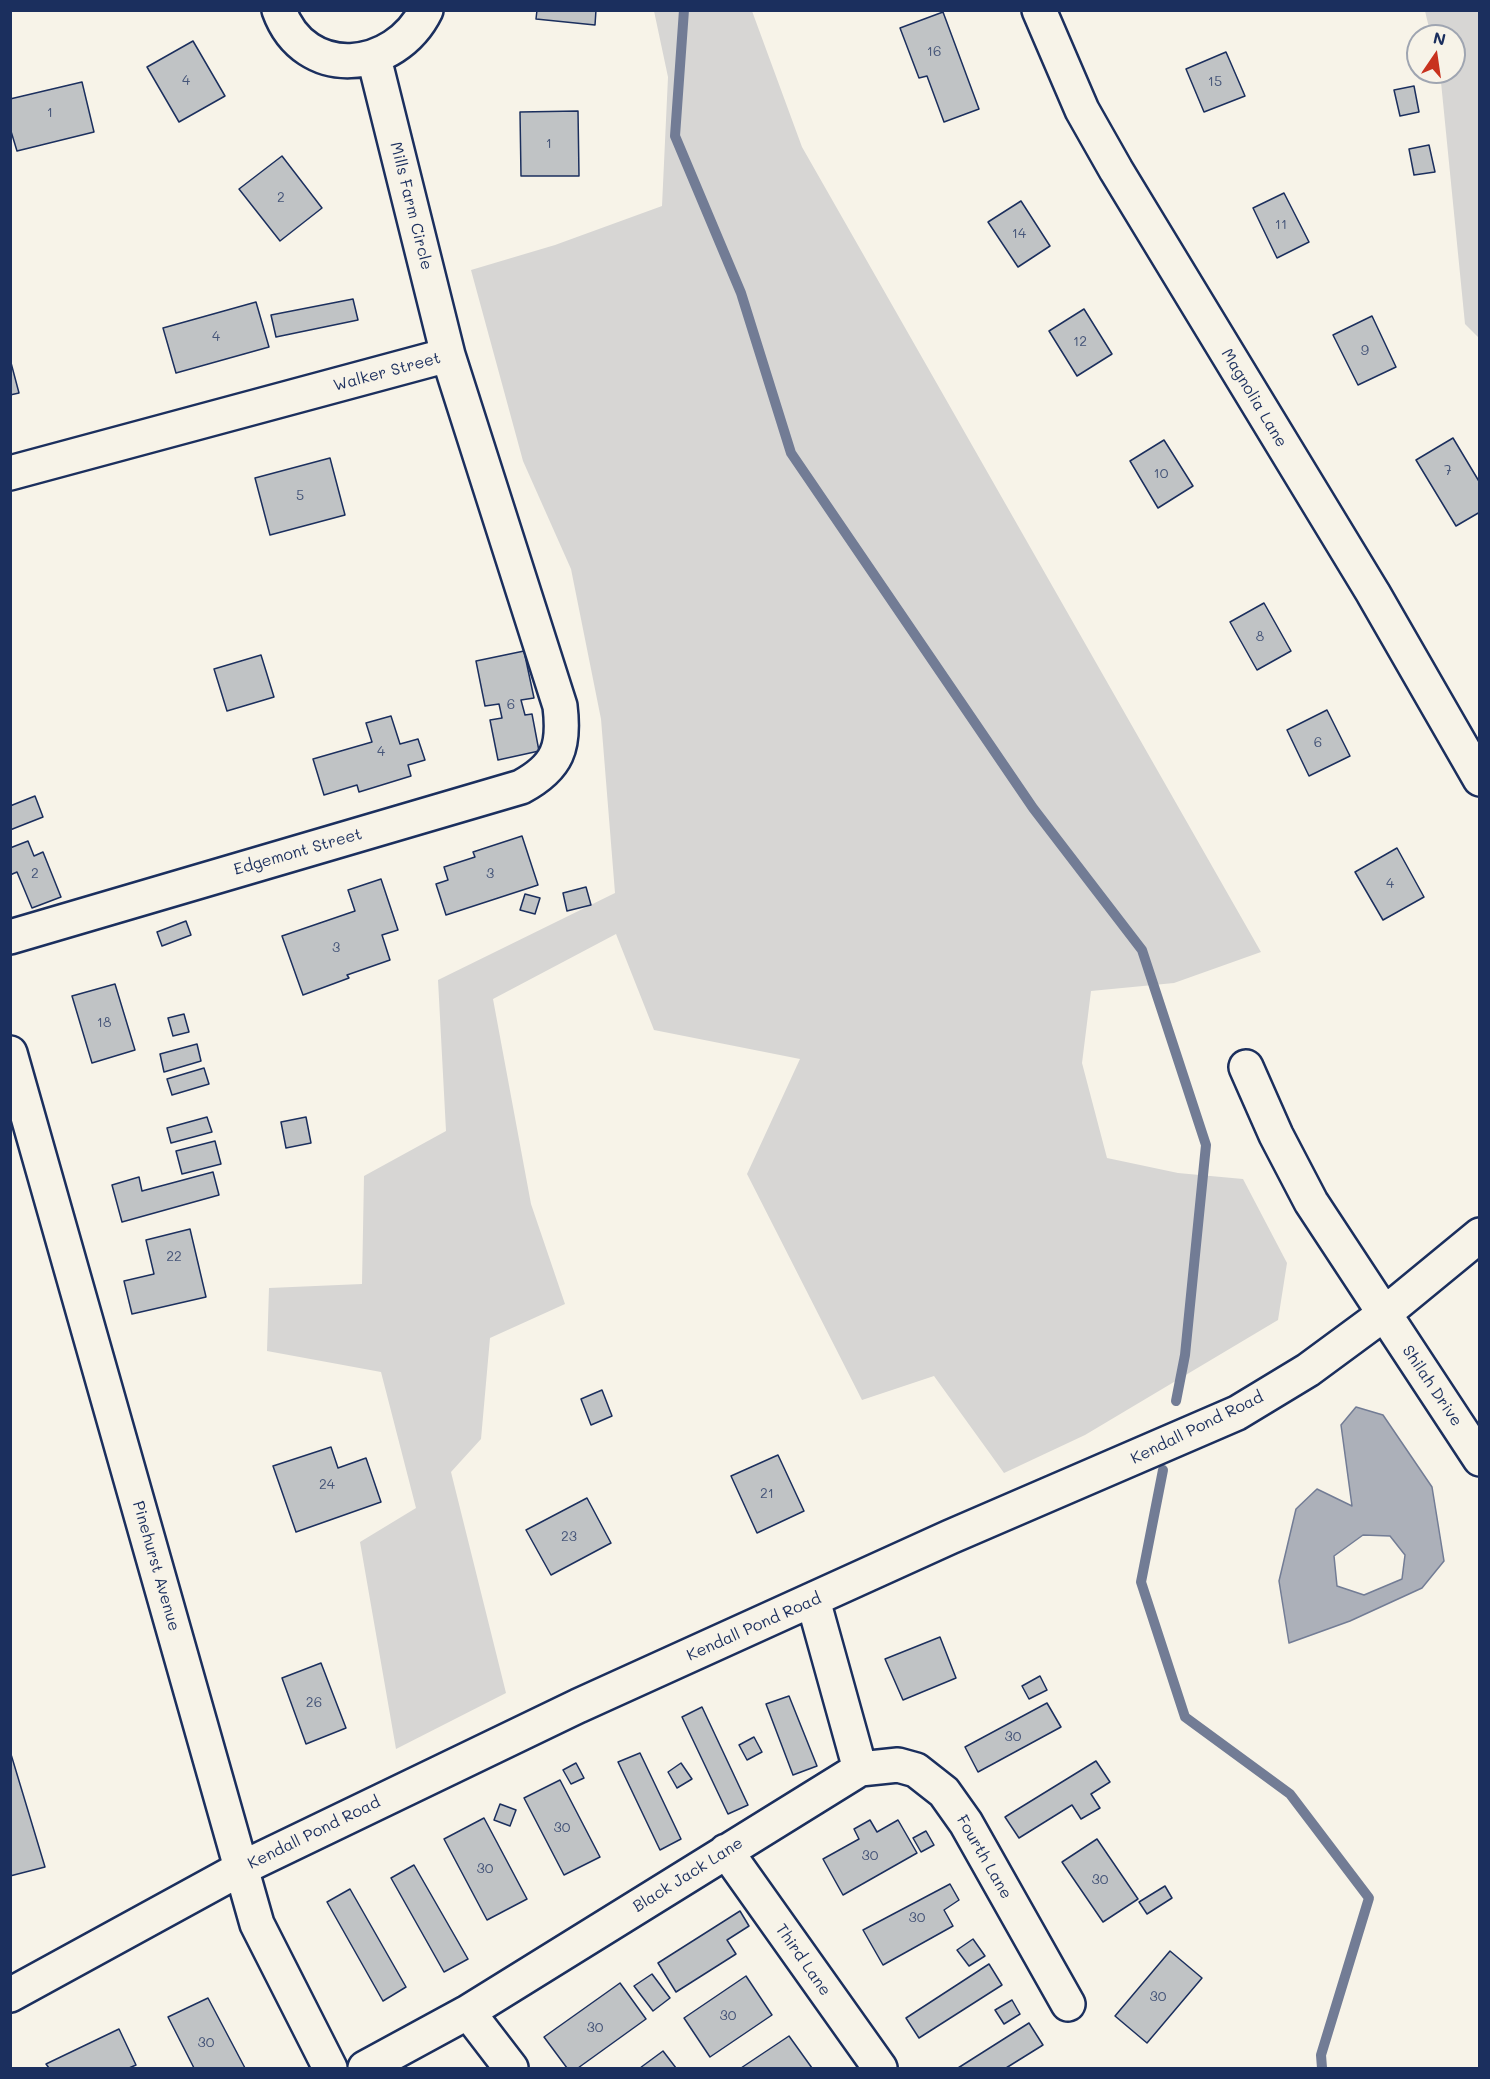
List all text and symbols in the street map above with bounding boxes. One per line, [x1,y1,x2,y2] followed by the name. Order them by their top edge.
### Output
[1406,24,1466,84] north arrow
[1431,26,1448,50] text: N
[927,44,941,60] house number: 16
[182,73,190,89] house number: 4
[1208,74,1222,90] house number: 15
[47,105,53,121] house number: 1
[546,136,552,152] house number: 1
[386,140,436,272] street label: Mills Farm Circle
[277,190,285,206] house number: 2
[1275,217,1287,233] house number: 11
[1012,226,1026,242] house number: 14
[212,329,220,345] house number: 4
[1073,334,1087,350] house number: 12
[1361,343,1369,359] house number: 9
[1217,345,1291,451] street label: Magnolia Lane
[331,348,443,396] street label: Walker Street
[1444,463,1452,479] house number: 7
[1154,466,1168,482] house number: 10
[296,488,304,504] house number: 5
[1256,629,1264,645] house number: 8
[507,697,515,713] house number: 6
[1314,735,1322,751] house number: 6
[377,744,385,760] house number: 4
[232,824,364,880] street label: Edgemont Street
[31,866,39,882] house number: 2
[486,866,494,882] house number: 3
[1386,876,1394,892] house number: 4
[332,940,340,956] house number: 3
[97,1015,111,1031] house number: 18
[166,1249,182,1265] house number: 22
[1398,1342,1466,1430] street label: Shilah Drive
[1128,1388,1266,1468] street label: Kendall Pond Road
[319,1477,335,1493] house number: 24
[760,1486,774,1502] house number: 21
[128,1499,184,1633] street label: Pinehurst Avenue
[561,1529,577,1545] house number: 23
[684,1589,824,1665] street label: Kendall Pond Road
[306,1695,322,1711] house number: 26
[1005,1729,1021,1745] house number: 30
[245,1793,383,1873] street label: Kendall Pond Road
[952,1812,1016,1902] street label: Fourth Lane
[554,1820,570,1836] house number: 30
[630,1834,746,1916] street label: Black Jack Lane
[862,1848,878,1864] house number: 30
[477,1861,493,1877] house number: 30
[1092,1872,1108,1888] house number: 30
[909,1910,925,1926] house number: 30
[771,1920,835,2000] street label: Third Lane
[1150,1989,1166,2005] house number: 30
[720,2008,736,2024] house number: 30
[587,2020,603,2036] house number: 30
[198,2035,214,2051] house number: 30

